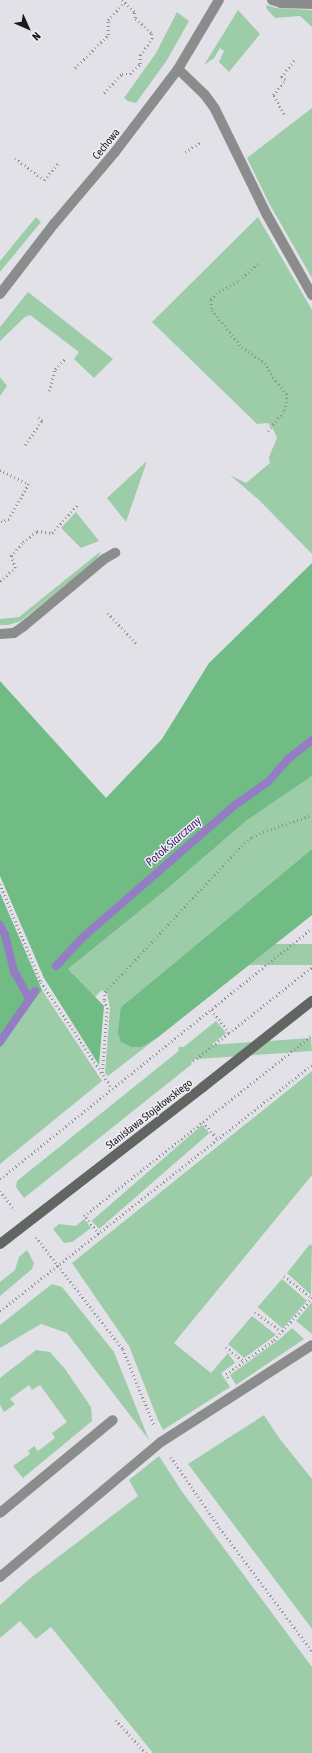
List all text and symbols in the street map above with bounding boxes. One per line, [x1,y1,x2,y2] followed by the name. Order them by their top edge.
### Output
[8,8,48,48] north arrow
[30,30,43,43] text: N
[90,126,122,162] street label: Cechowa
[143,814,205,870] water label: Potok Siarczany
[103,1076,195,1152] street label: Stanisława Stojałowskiego

